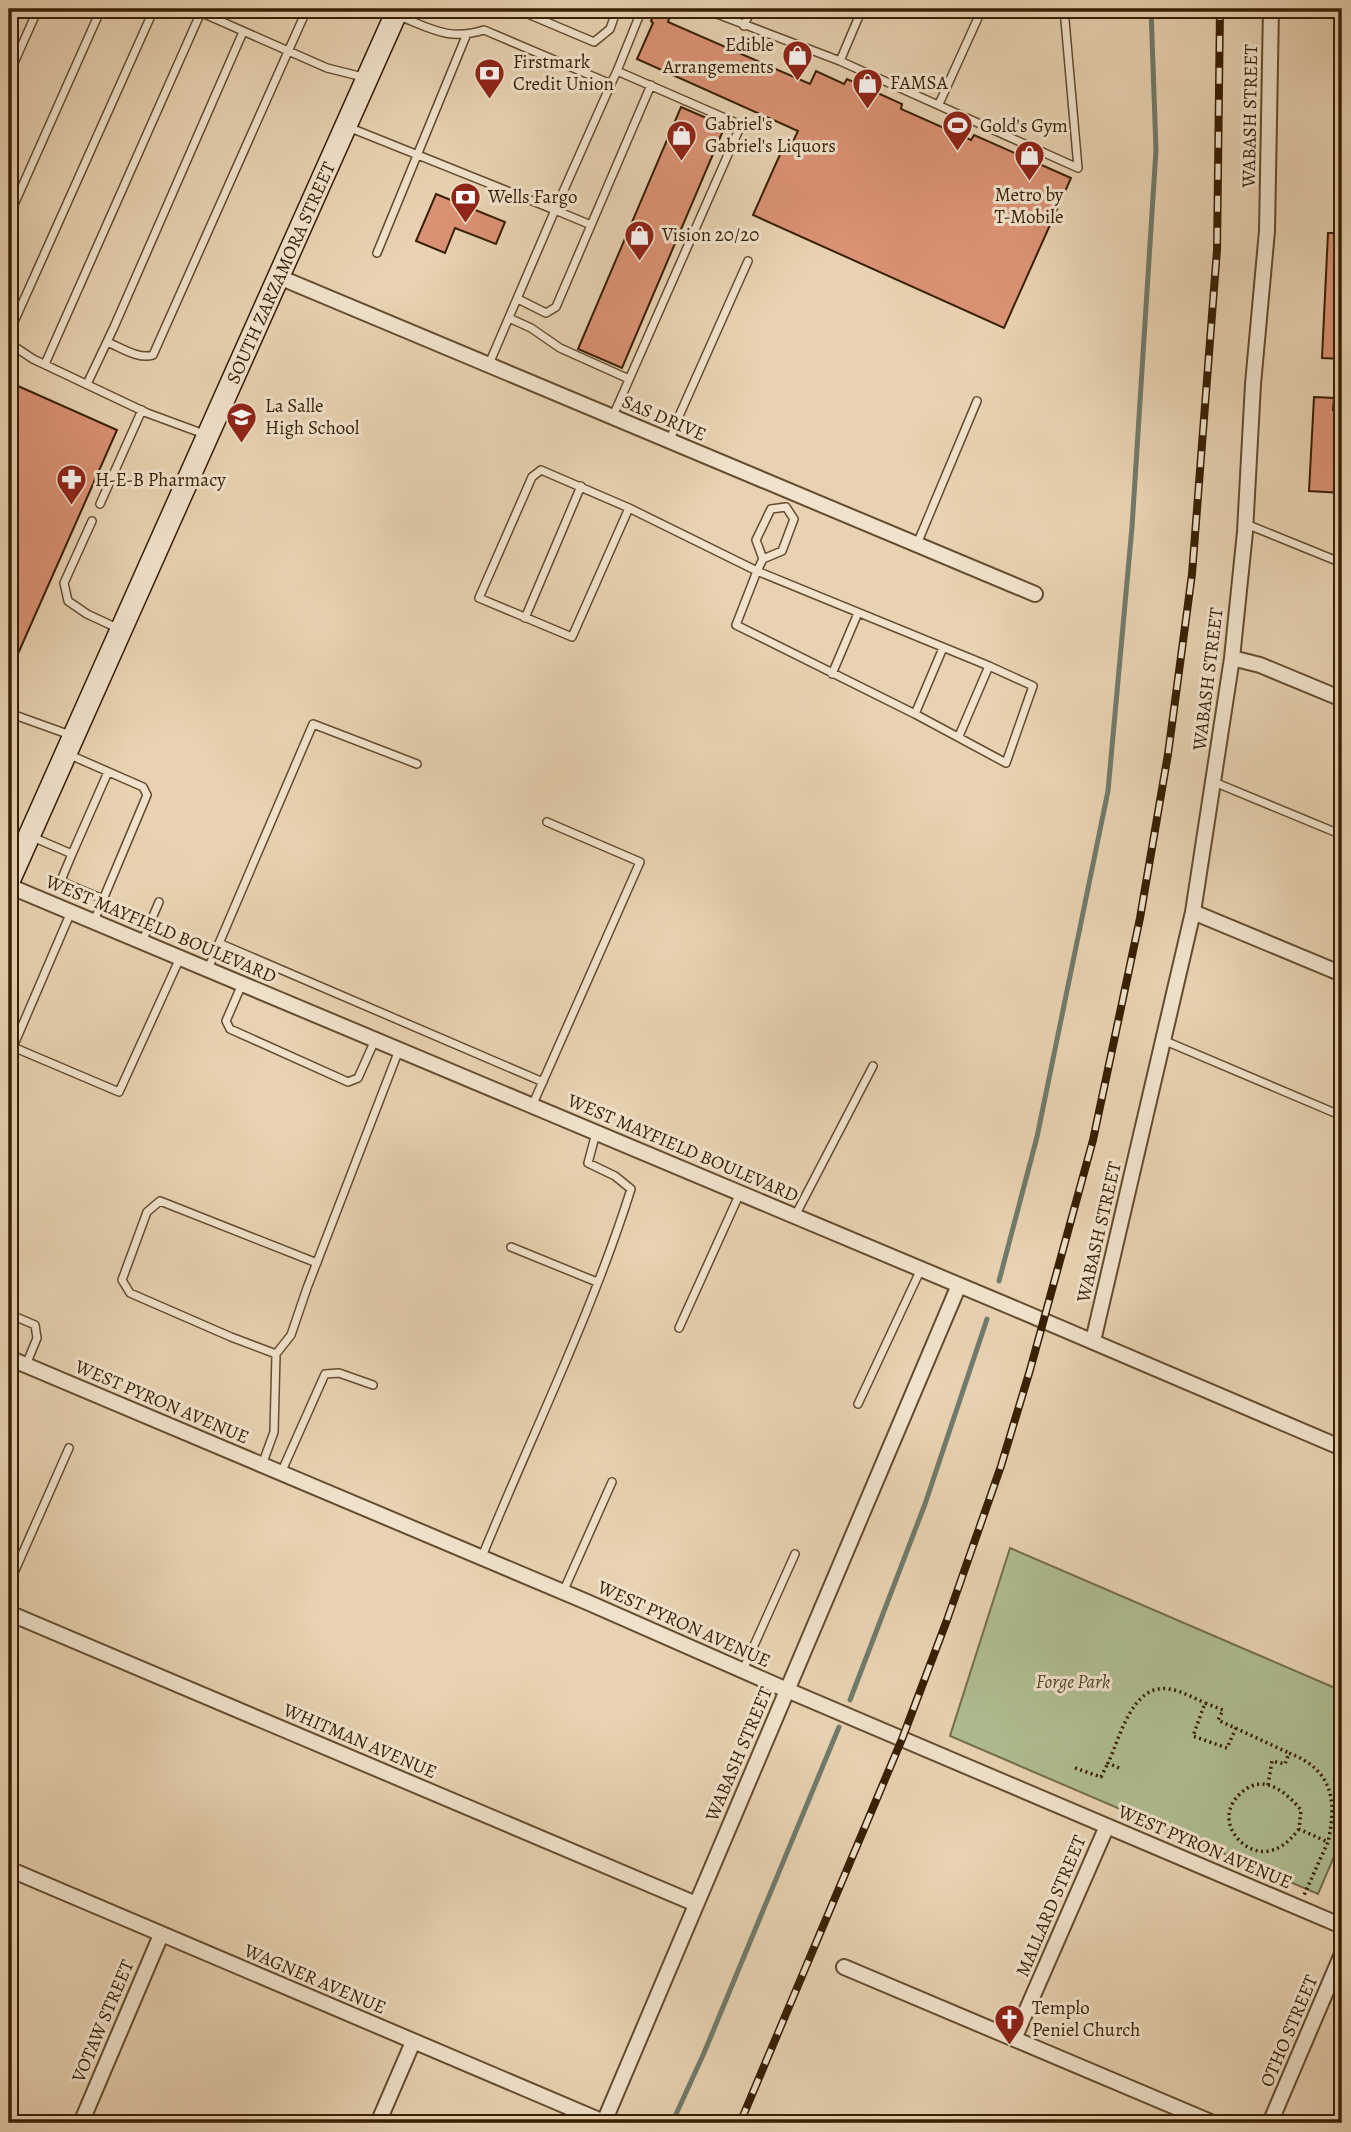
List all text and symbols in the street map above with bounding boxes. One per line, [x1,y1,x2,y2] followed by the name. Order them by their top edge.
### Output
[662,32,774,80] place label: Edible Arrangements
[780,39,814,83] shop icon: Edible Arrangements
[1236,43,1264,189] street label: WABASH STREET
[513,49,614,97] place label: Firstmark Credit Union
[473,56,507,100] bank icon: Firstmark Credit Union
[850,66,884,110] shop icon: FAMSA
[890,70,949,96] place label: FAMSA
[940,109,974,153] sports icon: Gold's Gym
[705,111,836,159] place label: Gabriel's Gabriel's Liquors
[980,113,1068,139] place label: Gold's Gym
[665,118,699,162] shop icon: Gabriel's Gabriel's Liquors
[1012,139,1046,183] shop icon: Metro by T-Mobile
[220,157,342,388] street label: SOUTH ZARZAMORA STREET
[448,180,482,224] bank icon: Wells Fargo
[994,182,1064,230] place label: Metro by T-Mobile
[487,184,578,210] place label: Wells Fargo
[622,218,656,262] shop icon: Vision 20/20
[661,222,759,248] place label: Vision 20/20
[618,389,710,447] street label: SAS DRIVE
[265,393,360,441] place label: La Salle High School
[225,400,259,444] school or university icon: La Salle High School
[55,463,89,507] pharmacy icon: H-E-B Pharmacy
[95,467,226,493] place label: H-E-B Pharmacy
[1186,606,1230,753] street label: WABASH STREET
[41,868,281,990] street label: WEST MAYFIELD BOULEVARD
[563,1087,803,1209] street label: WEST MAYFIELD BOULEVARD
[1070,1159,1128,1306] street label: WABASH STREET
[70,1353,253,1450] street label: WEST PYRON AVENUE
[592,1574,775,1674] street label: WEST PYRON AVENUE
[1036,1669,1110,1695] park label: Forge Park
[699,1682,779,1826] street label: WABASH STREET
[278,1697,441,1785] street label: WHITMAN AVENUE
[1113,1798,1296,1895] street label: WEST PYRON AVENUE
[1009,1831,1093,1981] street label: MALLARD STREET
[239,1937,390,2021] street label: WAGNER AVENUE
[65,1955,141,2087] street label: VOTAW STREET
[1254,1970,1325,2091] street label: OTHO STREET
[1032,1995,1140,2043] place label: Templo Peniel Church
[992,2002,1026,2046] church icon: Templo Peniel Church

